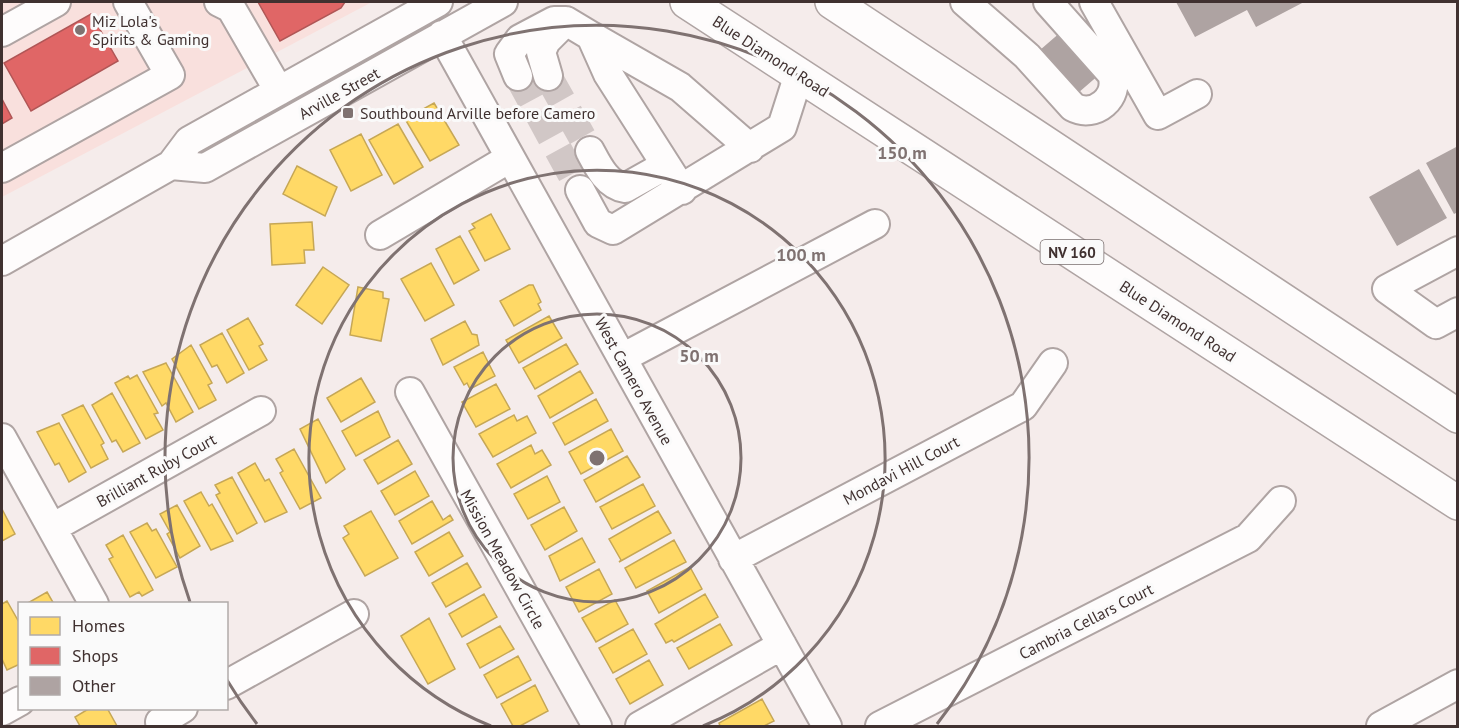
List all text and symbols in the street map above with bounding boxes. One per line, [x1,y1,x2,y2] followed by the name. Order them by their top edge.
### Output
[92,11,209,49] place label: Miz Lola's Spirits & Gaming
[709,11,833,101] street label: Blue Diamond Road
[73,23,87,37] marker: Miz Lola's Spirits & Gaming
[295,62,383,123] street label: Arville Street
[360,103,595,123] place label: Southbound Arville before Camero
[341,106,355,120] marker: Southbound Arville before Camero
[877,141,927,164] text: 150 m
[1040,240,1104,264] road number: NV 160
[776,243,826,266] text: 100 m
[1116,276,1240,366] street label: Blue Diamond Road
[591,314,677,448] street label: West Camero Avenue
[679,344,719,367] text: 50 m
[93,429,220,511] street label: Brilliant Ruby Court
[840,431,963,509] street label: Mondavi Hill Court
[587,448,607,468] centre of rings
[456,486,550,632] street label: Mission Meadow Circle
[1016,578,1157,663] street label: Cambria Cellars Court
[18,602,228,710] legend
[72,614,125,637] text: Homes
[72,644,118,667] text: Shops
[72,674,116,697] text: Other

